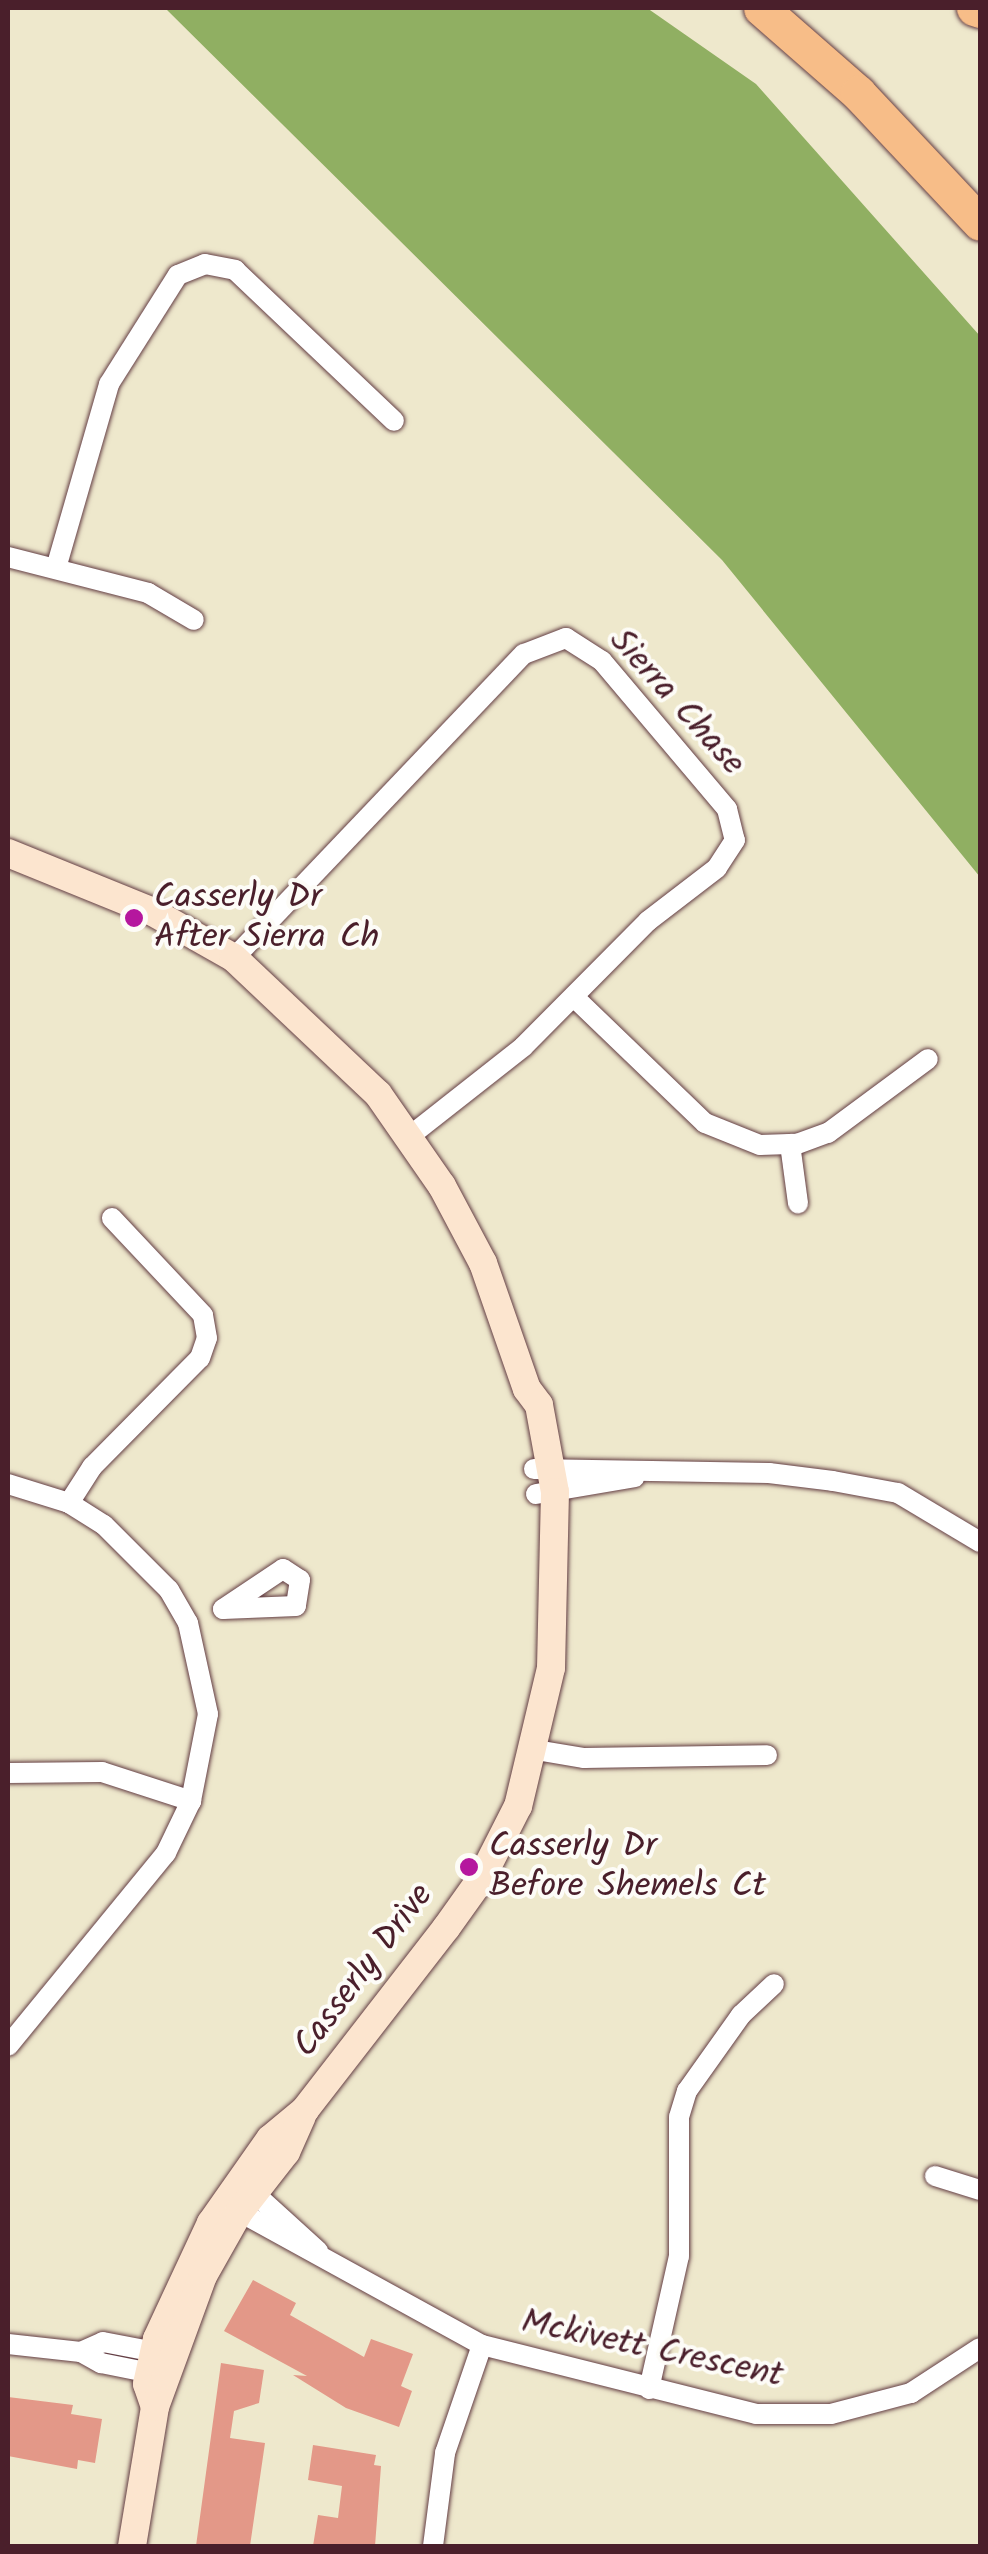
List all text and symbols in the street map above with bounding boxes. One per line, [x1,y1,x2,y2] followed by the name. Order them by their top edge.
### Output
[599,621,753,785] street label: Sierra Chase
[154,877,379,959] place label: Casserly Dr After Sierra Ch
[123,907,145,929] marker: Casserly Dr After Sierra Ch
[489,1826,766,1908] place label: Casserly Dr Before Shemels Ct
[458,1856,480,1878] marker: Casserly Dr Before Shemels Ct
[285,1876,443,2066] street label: Casserly Drive
[517,2302,787,2398] street label: Mckivett Crescent

